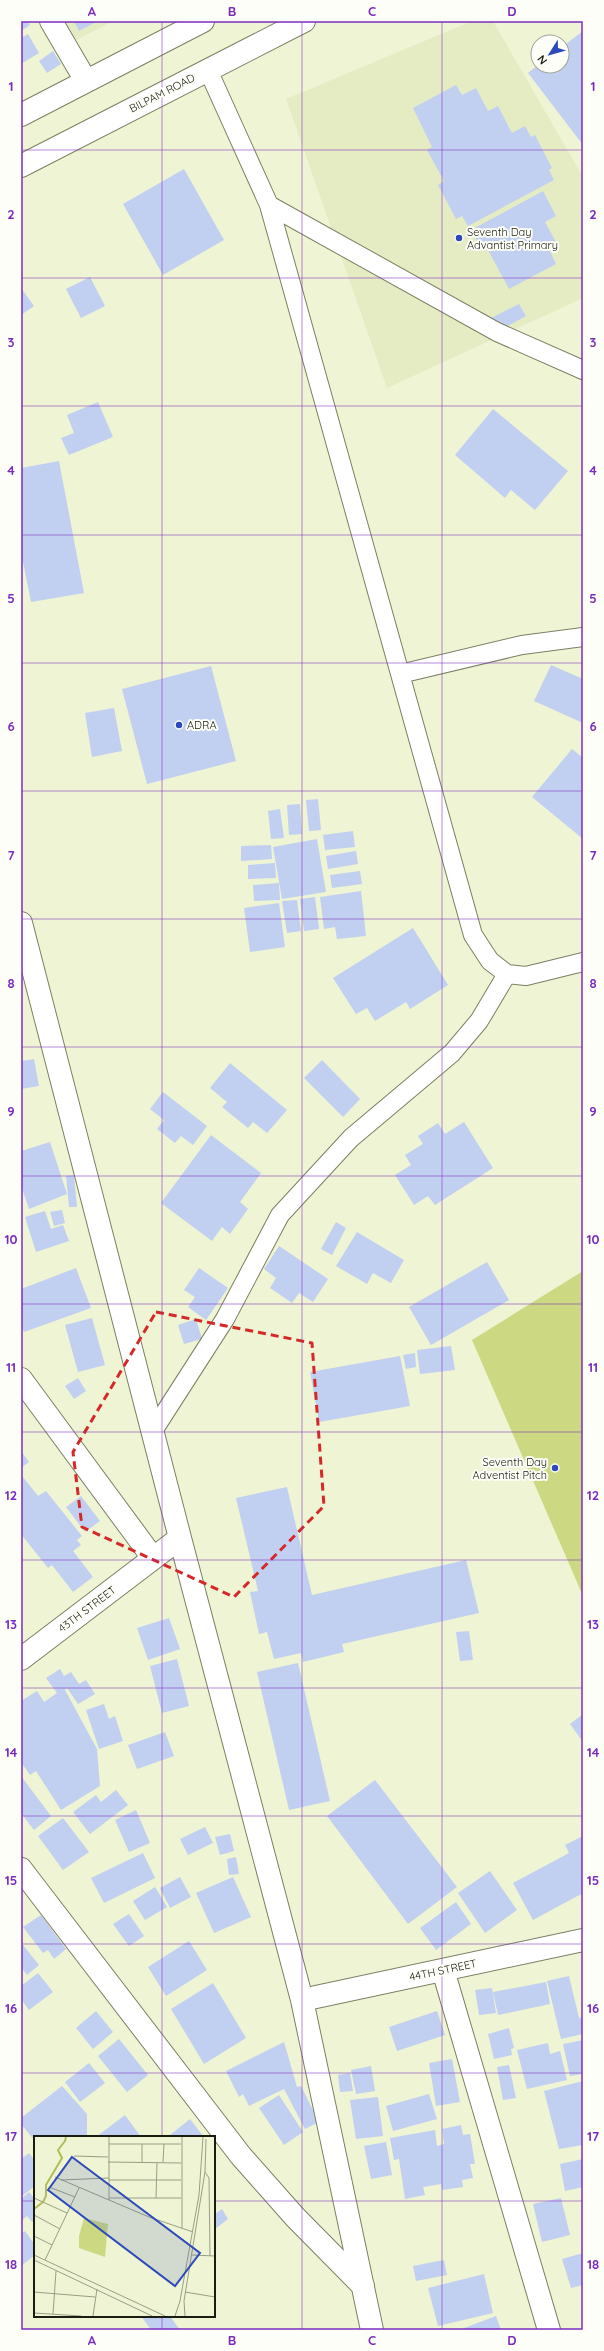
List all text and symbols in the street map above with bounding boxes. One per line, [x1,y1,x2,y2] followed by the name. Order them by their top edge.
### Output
[88,3,97,19] text: A
[228,3,236,19] text: B
[368,3,376,19] text: C
[507,3,517,19] text: D
[530,34,570,74] north arrow
[534,53,550,67] text: N
[127,70,197,116] street label: BILPAM ROAD
[8,78,14,94] text: 1
[590,78,596,94] text: 1
[7,206,15,222] text: 2
[589,206,597,222] text: 2
[467,225,558,252] place label: Seventh Day Advantist Primary
[454,233,464,243] marker: Seventh Day Advantist Primary
[8,334,15,350] text: 3
[590,334,597,350] text: 3
[7,462,15,478] text: 4
[589,462,597,478] text: 4
[7,590,15,606] text: 5
[589,590,597,606] text: 5
[7,718,15,734] text: 6
[187,718,217,732] place label: ADRA
[589,718,597,734] text: 6
[174,720,184,730] marker: ADRA
[7,847,15,863] text: 7
[589,847,597,863] text: 7
[7,975,15,991] text: 8
[589,975,597,991] text: 8
[7,1103,15,1119] text: 9
[589,1103,597,1119] text: 9
[4,1231,18,1247] text: 10
[586,1231,600,1247] text: 10
[6,1359,16,1375] text: 11
[588,1359,598,1375] text: 11
[472,1455,547,1482] place label: Seventh Day Adventist Pitch
[550,1463,560,1473] marker: Seventh Day Adventist Pitch
[5,1487,17,1503] text: 12
[587,1487,599,1503] text: 12
[55,1583,119,1635] street label: 43TH STREET
[5,1616,17,1632] text: 13
[587,1616,599,1632] text: 13
[5,1744,18,1760] text: 14
[587,1744,600,1760] text: 14
[5,1872,17,1888] text: 15
[587,1872,599,1888] text: 15
[408,1956,478,1984] street label: 44TH STREET
[5,2000,17,2016] text: 16
[587,2000,599,2016] text: 16
[5,2128,17,2144] text: 17
[587,2128,599,2144] text: 17
[34,2136,215,2317] inset map
[5,2256,17,2272] text: 18
[587,2256,599,2272] text: 18
[88,2332,97,2348] text: A
[228,2332,236,2348] text: B
[368,2332,376,2348] text: C
[507,2332,517,2348] text: D

